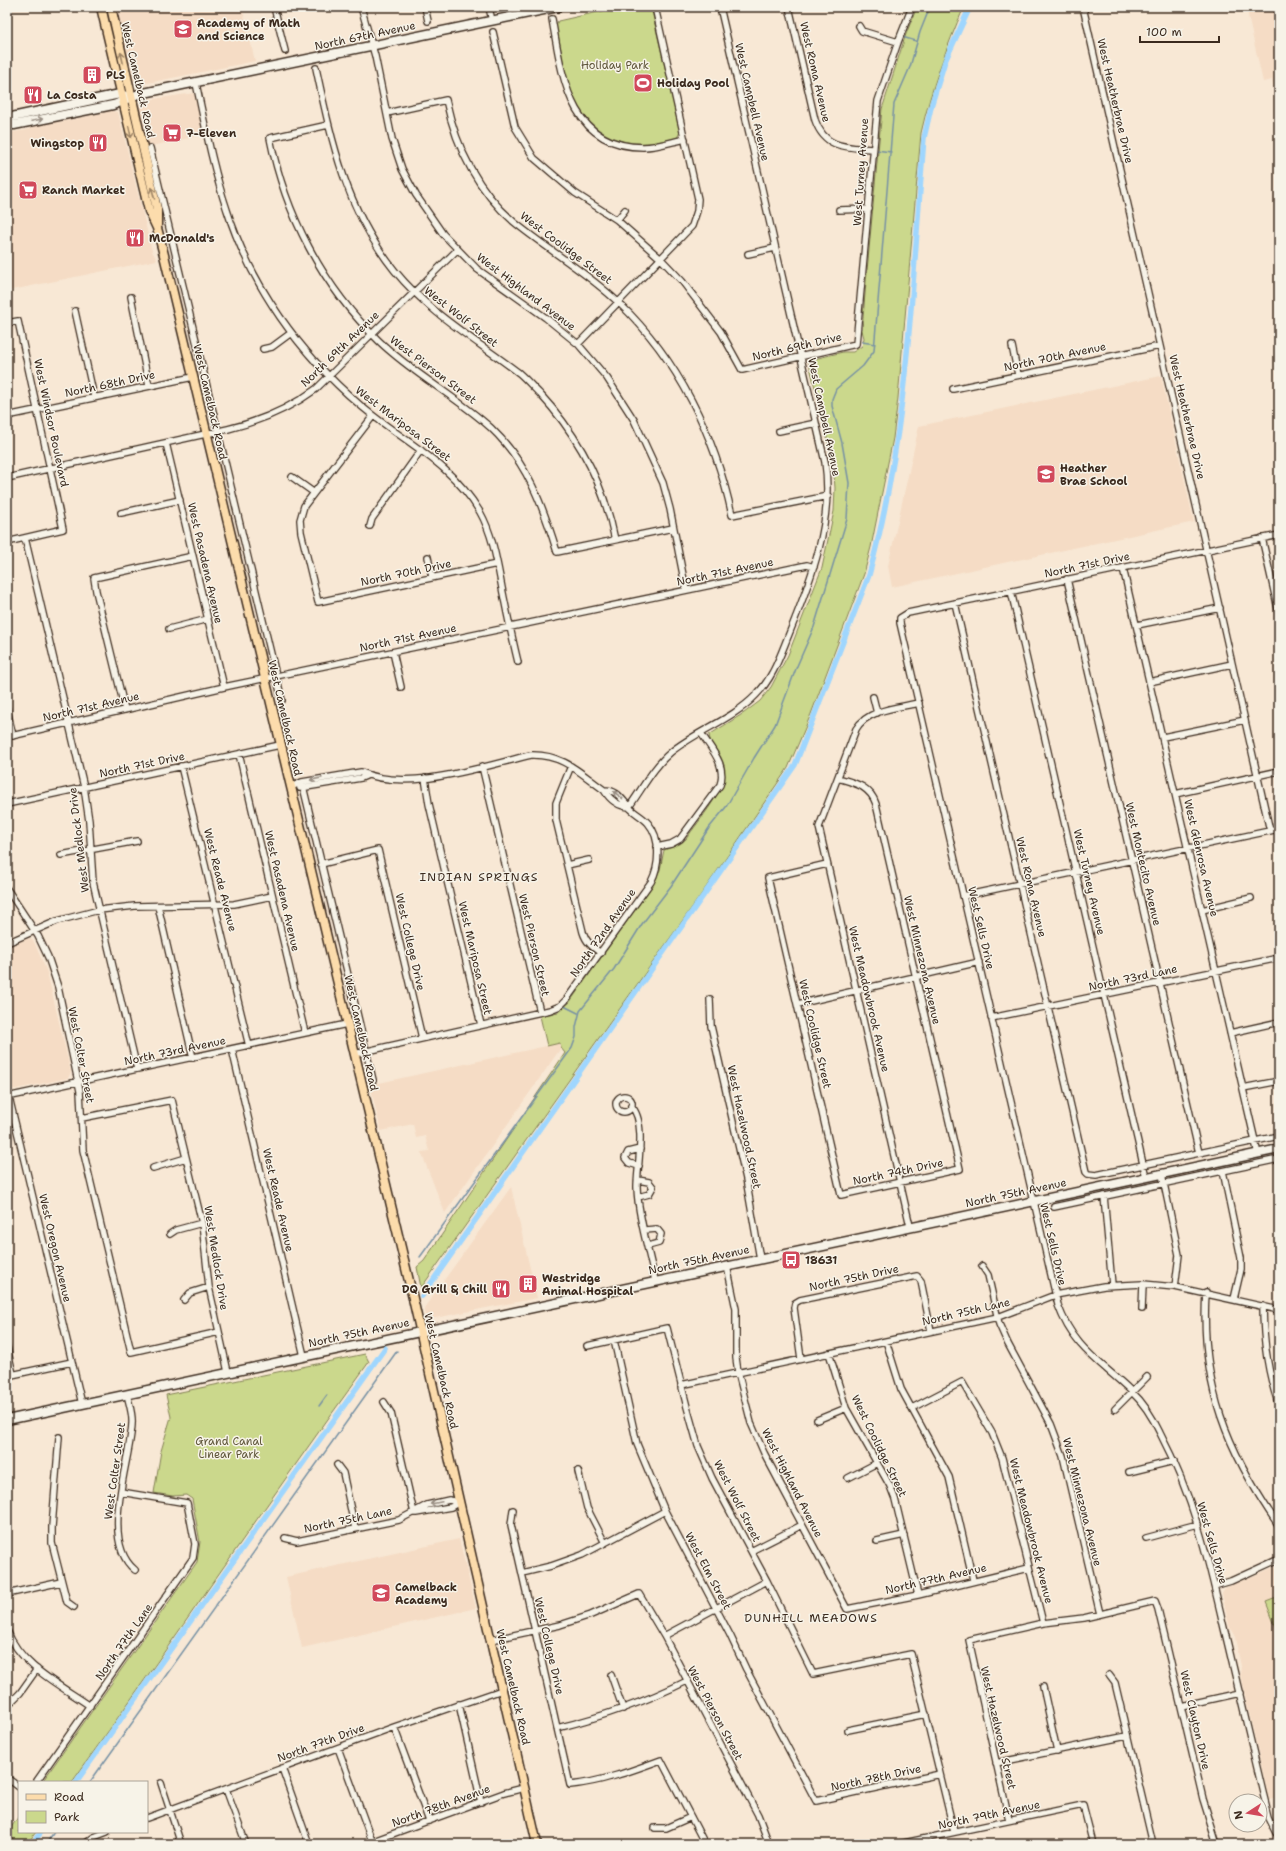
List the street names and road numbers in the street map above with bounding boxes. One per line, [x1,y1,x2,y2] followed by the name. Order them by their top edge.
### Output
[313,18,417,54] street label: North 67th Avenue
[796,20,834,124] street label: West Roma Avenue
[117,21,159,140] street label: West Camelback Road
[1093,37,1137,165] street label: West Heatherbrae Drive
[731,41,773,163] street label: West Campbell Avenue
[850,117,872,227] street label: West Turney Avenue
[517,208,615,288] street label: West Coolidge Street
[473,250,579,334] street label: West Highland Avenue
[421,283,501,351] street label: West Wolf Street
[298,308,382,390] street label: North 69th Avenue
[751,329,843,365] street label: North 69th Drive
[387,332,479,408] street label: West Pierson Street
[1003,339,1107,375] street label: North 70th Avenue
[189,343,231,462] street label: West Camelback Road
[1165,353,1209,481] street label: West Heatherbrae Drive
[804,356,844,478] street label: West Campbell Avenue
[30,357,72,489] street label: West Windsor Boulevard
[63,367,157,401] street label: North 68th Drive
[352,383,454,465] street label: West Mariposa Street
[184,501,226,625] street label: West Pasadena Avenue
[1043,549,1131,581] street label: North 71st Drive
[675,554,775,590] street label: North 71st Avenue
[359,556,453,590] street label: North 70th Drive
[358,620,458,656] street label: North 71st Avenue
[264,659,306,778] street label: West Camelback Road
[41,689,141,725] street label: North 71st Avenue
[98,749,186,781] street label: North 71st Drive
[65,787,93,893] street label: West Medlock Drive
[1180,798,1222,918] street label: West Glenrosa Avenue
[1121,801,1165,927] street label: West Montecito Avenue
[200,827,240,933] street label: West Reade Avenue
[1070,828,1108,936] street label: West Turney Avenue
[261,829,303,953] street label: West Pasadena Avenue
[1012,835,1050,939] street label: West Roma Avenue
[964,885,998,971] street label: West Sells Drive
[567,886,639,980] street label: North 72nd Avenue
[392,892,428,992] street label: West College Drive
[515,892,553,998] street label: West Pierson Street
[900,894,944,1026] street label: West Minnezona Avenue
[455,900,495,1016] street label: West Mariposa Street
[845,925,893,1073] street label: West Meadowbrook Avenue
[1087,961,1179,995] street label: North 73rd Lane
[340,974,382,1093] street label: West Camelback Road
[795,978,835,1090] street label: West Coolidge Street
[64,1005,98,1105] street label: West Colter Street
[123,1033,227,1069] street label: North 73rd Avenue
[724,1064,764,1190] street label: West Hazelwood Street
[259,1147,297,1253] street label: West Reade Avenue
[851,1155,945,1189] street label: North 74th Drive
[964,1175,1068,1211] street label: North 75th Avenue
[35,1192,75,1304] street label: West Oregon Avenue
[1036,1201,1070,1287] street label: West Sells Drive
[200,1205,232,1311] street label: West Medlock Drive
[647,1242,751,1278] street label: North 75th Avenue
[808,1261,900,1295] street label: North 75th Drive
[921,1295,1011,1329] street label: North 75th Lane
[420,1312,462,1431] street label: West Camelback Road
[307,1315,411,1351] street label: North 75th Avenue
[848,1392,910,1500] street label: West Coolidge Street
[101,1421,129,1521] street label: West Colter Street
[758,1426,826,1540] street label: West Highland Avenue
[1059,1436,1105,1568] street label: West Minnezona Avenue
[710,1457,764,1545] street label: West Wolf Street
[1006,1457,1056,1605] street label: West Meadowbrook Avenue
[1193,1500,1231,1586] street label: West Sells Drive
[302,1503,394,1537] street label: North 75th Lane
[681,1530,735,1612] street label: West Elm Street
[884,1560,988,1598] street label: North 77th Avenue
[531,1596,567,1696] street label: West College Drive
[92,1601,156,1683] street label: North 77th Lane
[492,1628,534,1747] street label: West Camelback Road
[684,1663,746,1763] street label: West Pierson Street
[977,1665,1020,1791] street label: West Hazelwood Street
[1176,1669,1214,1771] street label: West Clayton Drive
[275,1720,367,1766] street label: North 77th Drive
[829,1761,923,1795] street label: North 78th Drive
[390,1781,492,1831] street label: North 78th Avenue
[937,1797,1041,1833] street label: North 79th Avenue

